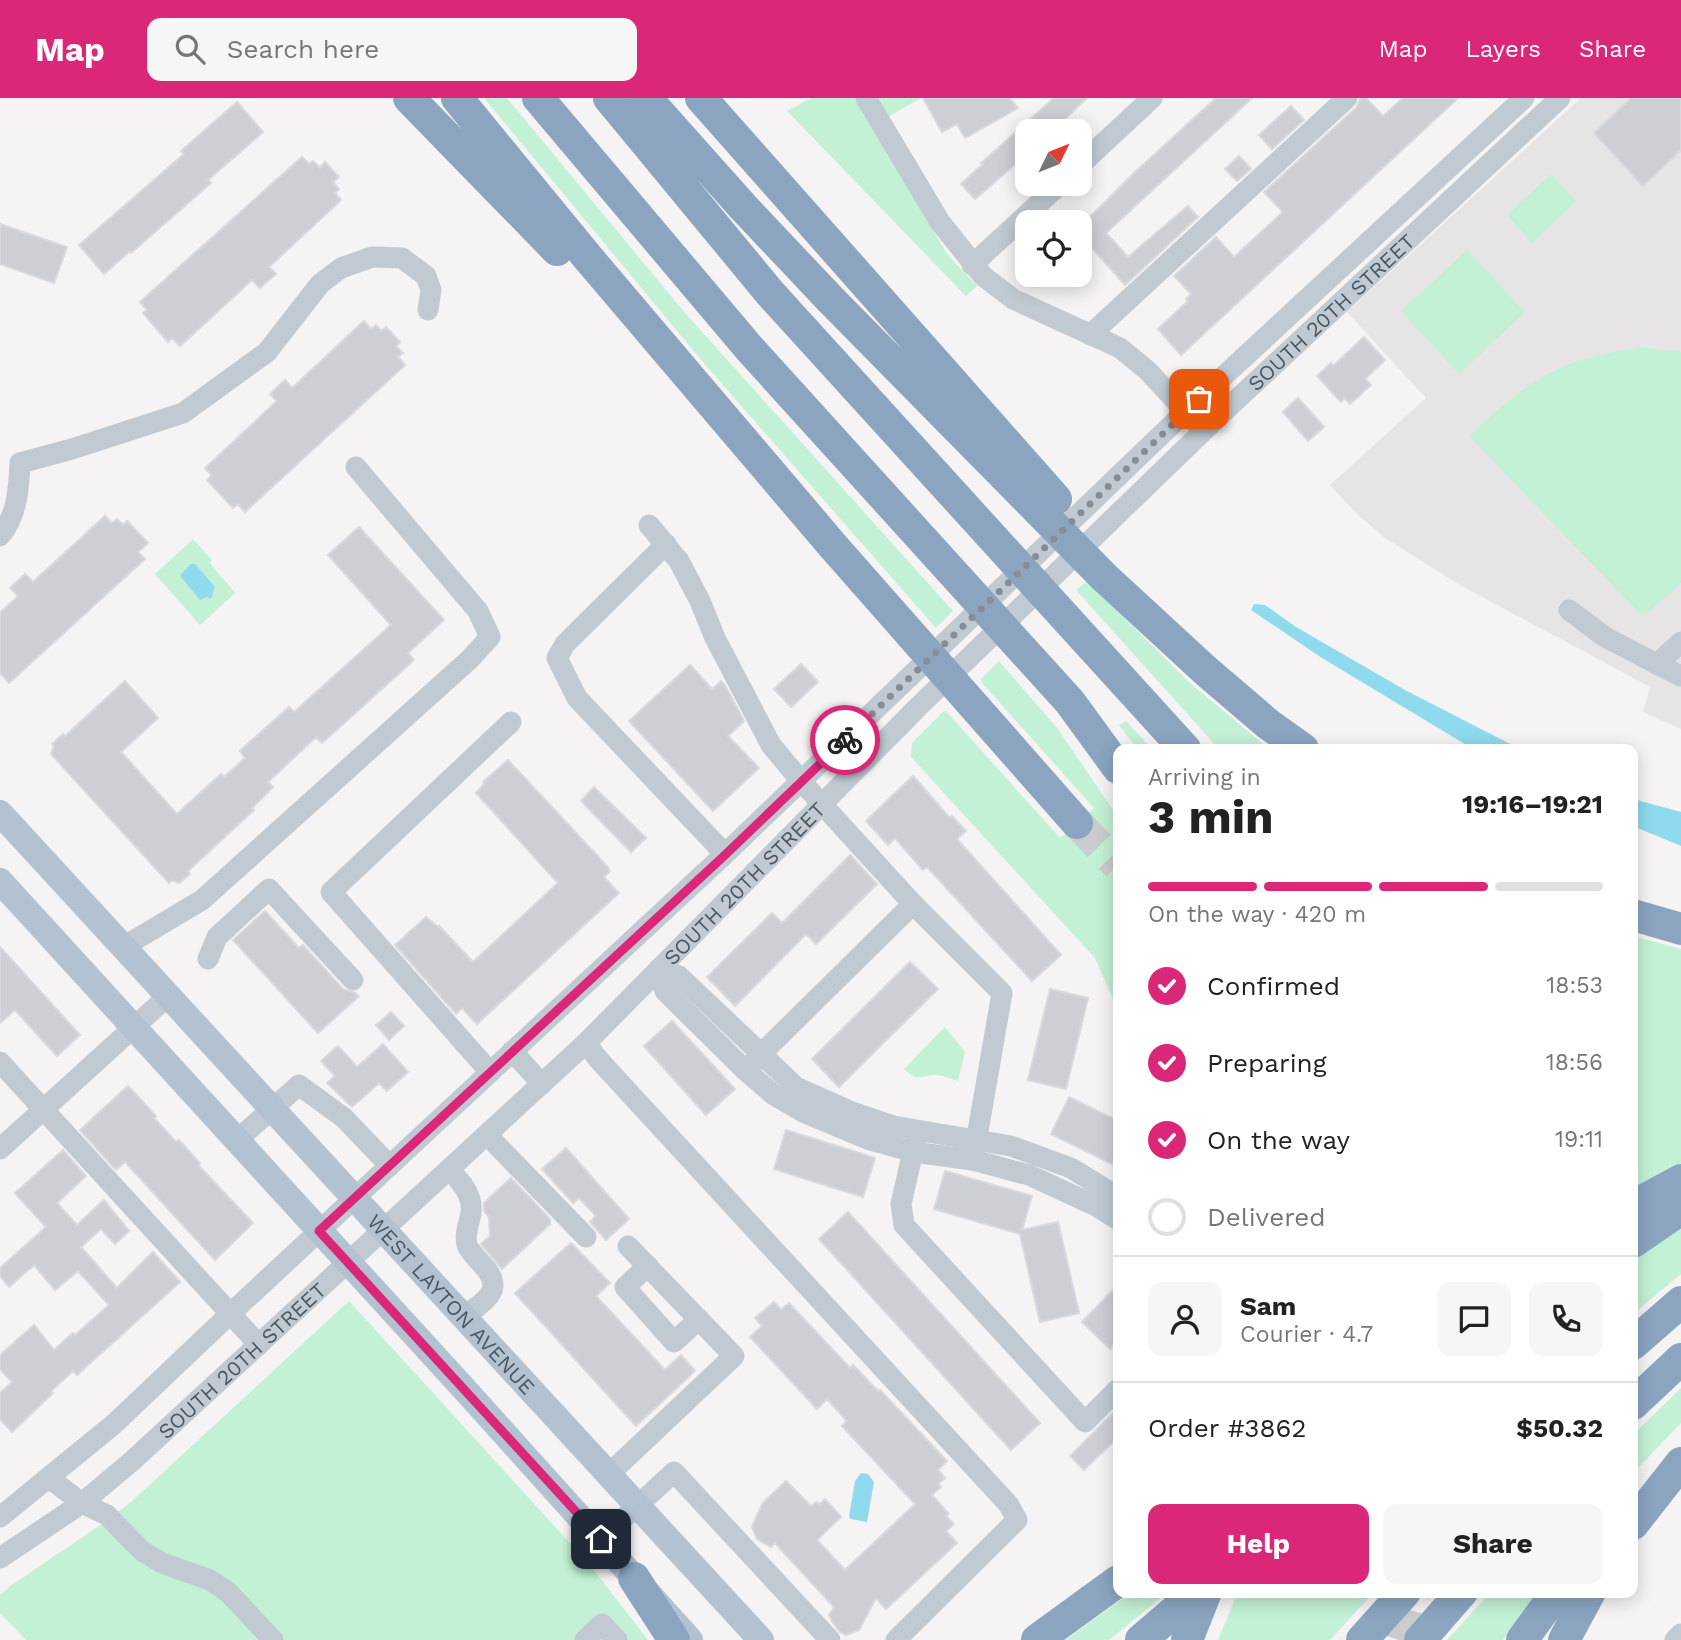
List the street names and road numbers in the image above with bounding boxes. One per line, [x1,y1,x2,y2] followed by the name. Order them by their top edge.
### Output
[1242,228,1420,396] street label: SOUTH 20TH STREET
[658,796,830,970] street label: SOUTH 20TH STREET
[363,1209,541,1399] street label: WEST LAYTON AVENUE
[153,1277,331,1443] street label: SOUTH 20TH STREET

